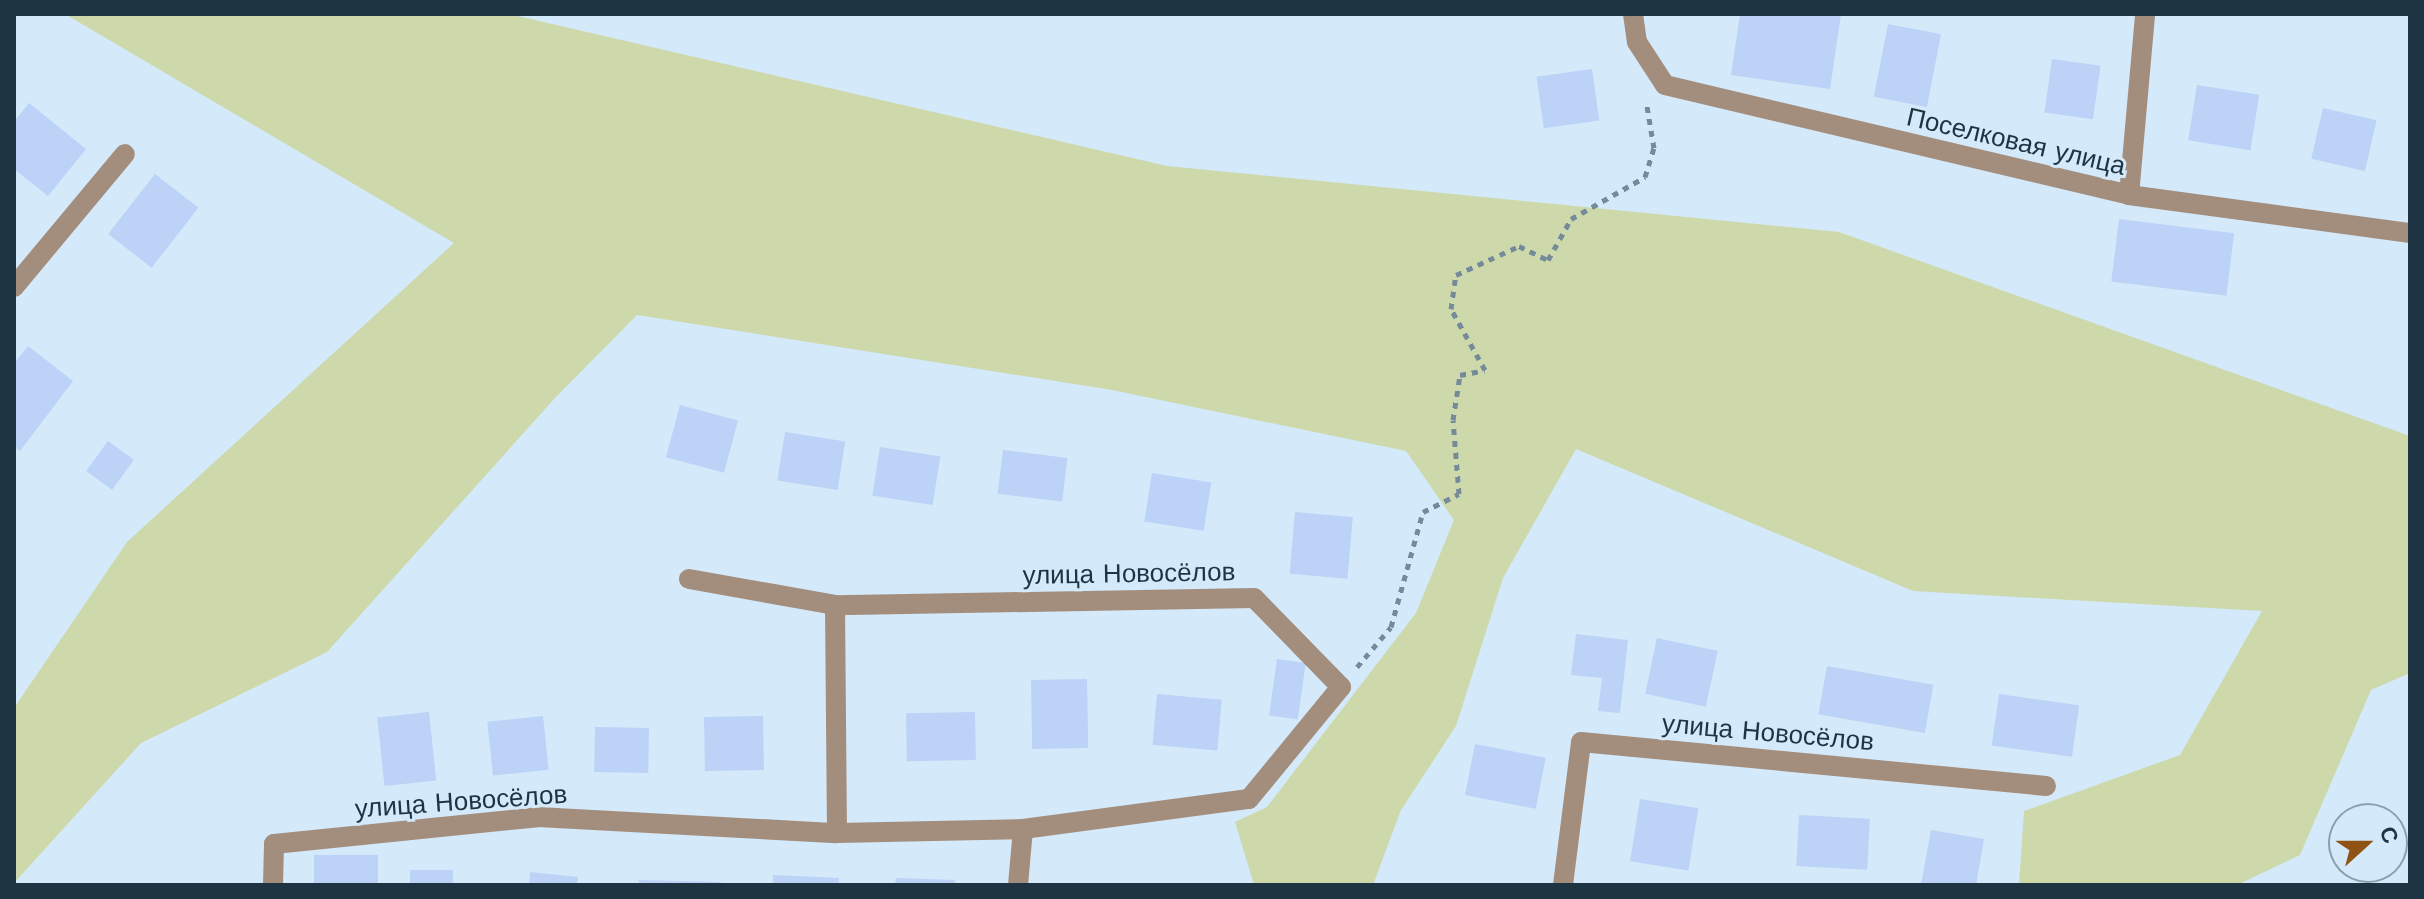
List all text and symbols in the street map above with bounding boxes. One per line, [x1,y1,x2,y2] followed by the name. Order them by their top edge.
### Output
[1904,102,2128,182] street label: Поселковая улица
[1022,557,1236,591] street label: улица Новосёлов
[1661,708,1875,758] street label: улица Новосёлов
[354,779,568,825] street label: улица Новосёлов
[2328,803,2408,883] north arrow
[2374,823,2404,847] text: С

